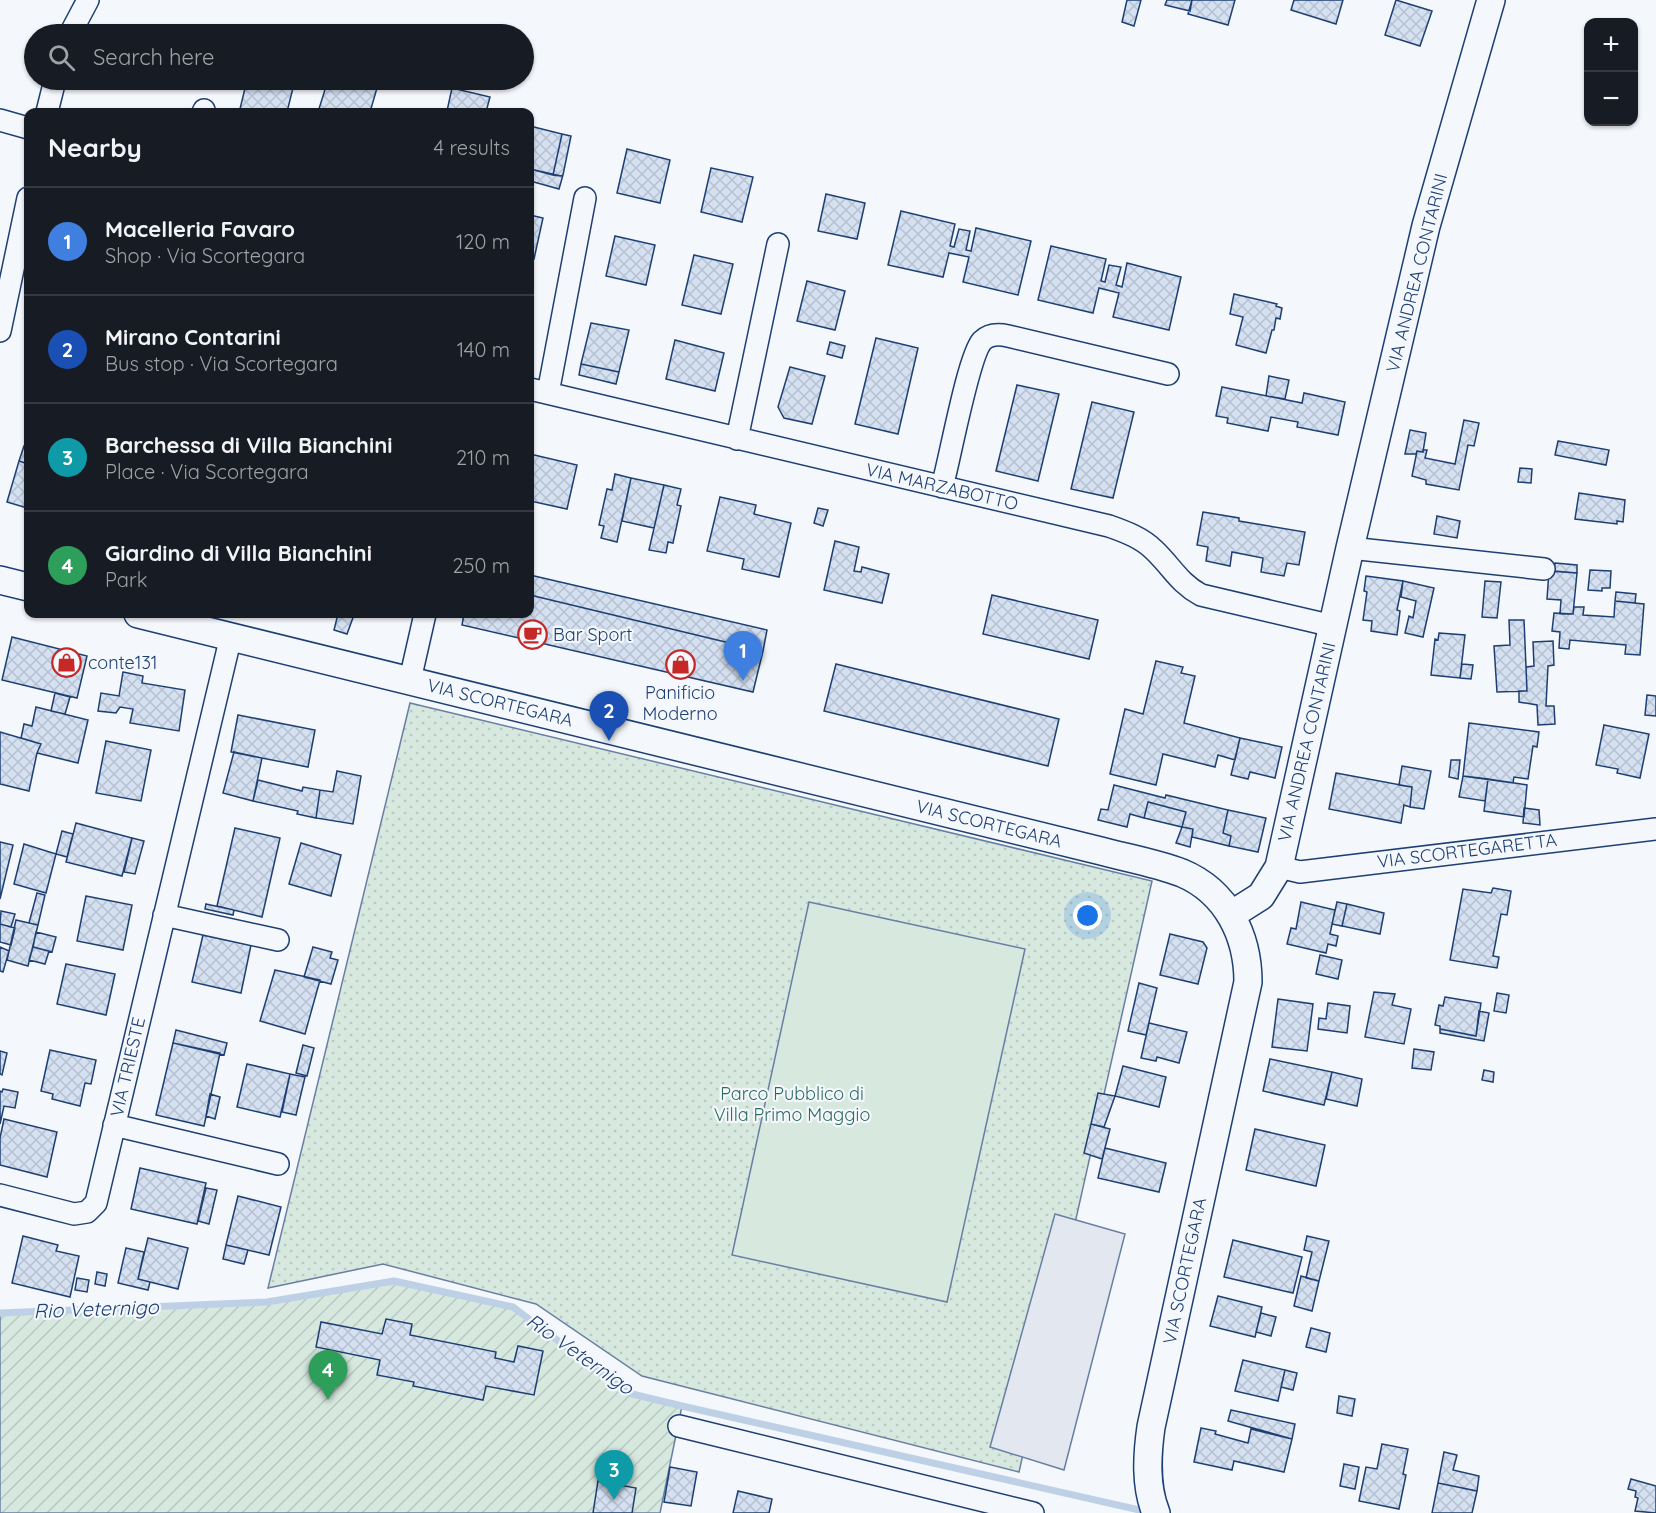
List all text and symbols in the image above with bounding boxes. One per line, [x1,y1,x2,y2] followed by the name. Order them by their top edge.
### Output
[1584,18,1638,126] map controls
[1584,18,1638,72] button: +
[24,24,534,90] search box
[45,41,78,74] icon: search
[93,43,214,71] text: Search here
[1584,72,1638,126] button: −
[48,131,142,164] text: Nearby
[434,135,510,160] text: 4 results
[1381,171,1452,375] street label: VIA ANDREA CONTARINI
[105,215,295,243] text: Macelleria Favaro
[64,229,71,254] text: 1
[456,229,510,254] text: 120 m
[105,243,305,268] text: Shop · Via Scortegara
[105,323,281,351] text: Mirano Contarini
[62,337,73,362] text: 2
[457,337,510,362] text: 140 m
[105,351,338,376] text: Bus stop · Via Scortegara
[105,431,392,459] text: Barchessa di Villa Bianchini
[62,445,73,470] text: 3
[456,445,510,470] text: 210 m
[864,458,1021,515] street label: VIA MARZABOTTO
[105,459,309,484] text: Place · Via Scortegara
[105,539,372,567] text: Giardino di Villa Bianchini
[62,553,73,578] text: 4
[452,553,510,578] text: 250 m
[105,567,147,592] text: Park
[516,619,548,651] cafe icon: Bar Sport
[553,623,632,646] place label: Bar Sport
[724,632,762,681] pin: 1
[1272,640,1341,844] street label: VIA ANDREA CONTARINI
[51,647,83,679] shop icon: conte131
[664,648,696,680] shop icon: Panificio Moderno
[88,651,158,674] place label: conte131
[425,673,576,732] street label: VIA SCORTEGARA
[642,681,718,725] place label: Panificio Moderno
[590,692,628,741] pin: 2
[914,794,1065,853] street label: VIA SCORTEGARA
[1376,828,1559,873] street label: VIA SCORTEGARETTA
[1073,901,1102,930] your location
[105,1015,150,1119] street label: VIA TRIESTE
[714,1082,870,1126] park label: Parco Pubblico di Villa Primo Maggio
[1158,1195,1211,1346] street label: VIA SCORTEGARA
[33,1294,160,1323] water label: Rio Veternigo
[522,1307,639,1400] water label: Rio Veternigo
[308,1350,348,1400] pin: 4
[594,1450,634,1500] pin: 3

